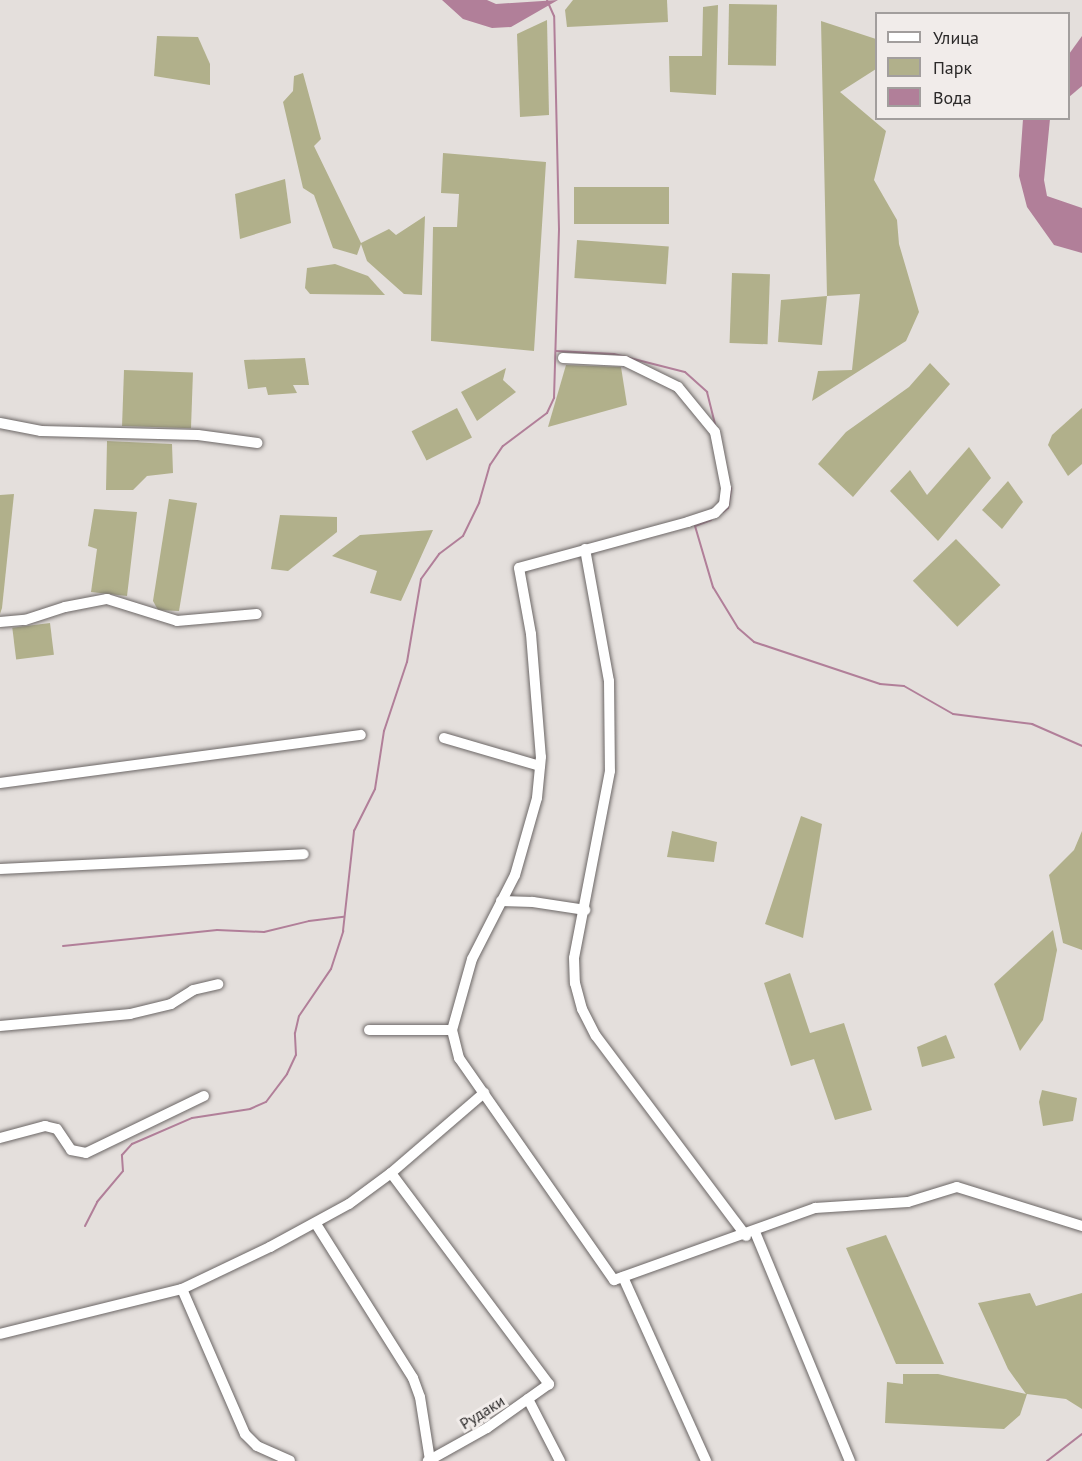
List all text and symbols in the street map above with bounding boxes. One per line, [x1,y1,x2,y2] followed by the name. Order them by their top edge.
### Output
[875,12,1070,120] legend
[933,26,979,49] text: Улица
[933,56,972,79] text: Парк
[933,86,972,109] text: Вода
[456,1391,508,1433] street label: Рудаки

